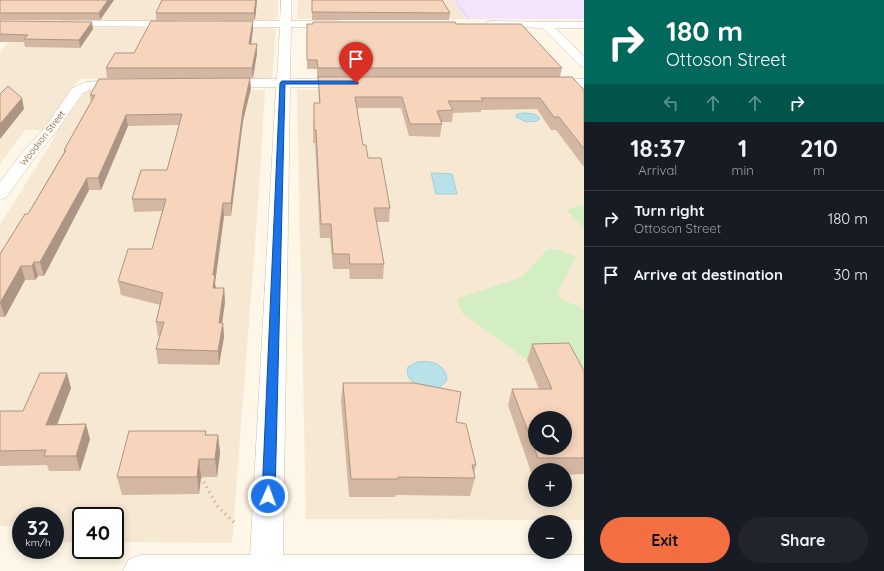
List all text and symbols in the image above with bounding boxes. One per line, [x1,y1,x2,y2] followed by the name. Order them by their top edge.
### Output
[666,13,743,48] text: 180 m
[600,16,652,68] icon: right
[339,42,373,83] pin
[345,48,367,70] icon: arrive
[666,48,787,71] text: Ottoson Street
[660,92,682,114] icon: left
[702,92,724,114] icon: ahead
[744,92,766,114] icon: ahead
[786,92,808,114] icon: right
[17,108,67,168] street label: Woodson Street
[630,133,685,163] text: 18:37
[738,133,747,163] text: 1
[800,133,838,163] text: 210
[638,162,677,178] text: Arrival
[732,162,754,178] text: min
[813,162,825,178] text: m
[634,201,705,220] text: Turn right
[600,208,622,230] icon: right
[828,209,868,228] text: 180 m
[634,220,721,236] text: Ottoson Street
[600,264,622,286] icon: arrive
[634,265,783,284] text: Arrive at destination
[833,265,868,284] text: 30 m
[528,411,572,559] map controls
[528,411,572,455] button: search
[528,463,572,507] button: +
[247,475,289,517] position arrow
[72,507,124,559] speed limit sign: 40
[27,515,49,540] text: 32
[528,515,572,559] button: −
[600,517,730,563] button: Exit
[738,517,868,563] button: Share
[25,536,51,549] text: km/h

